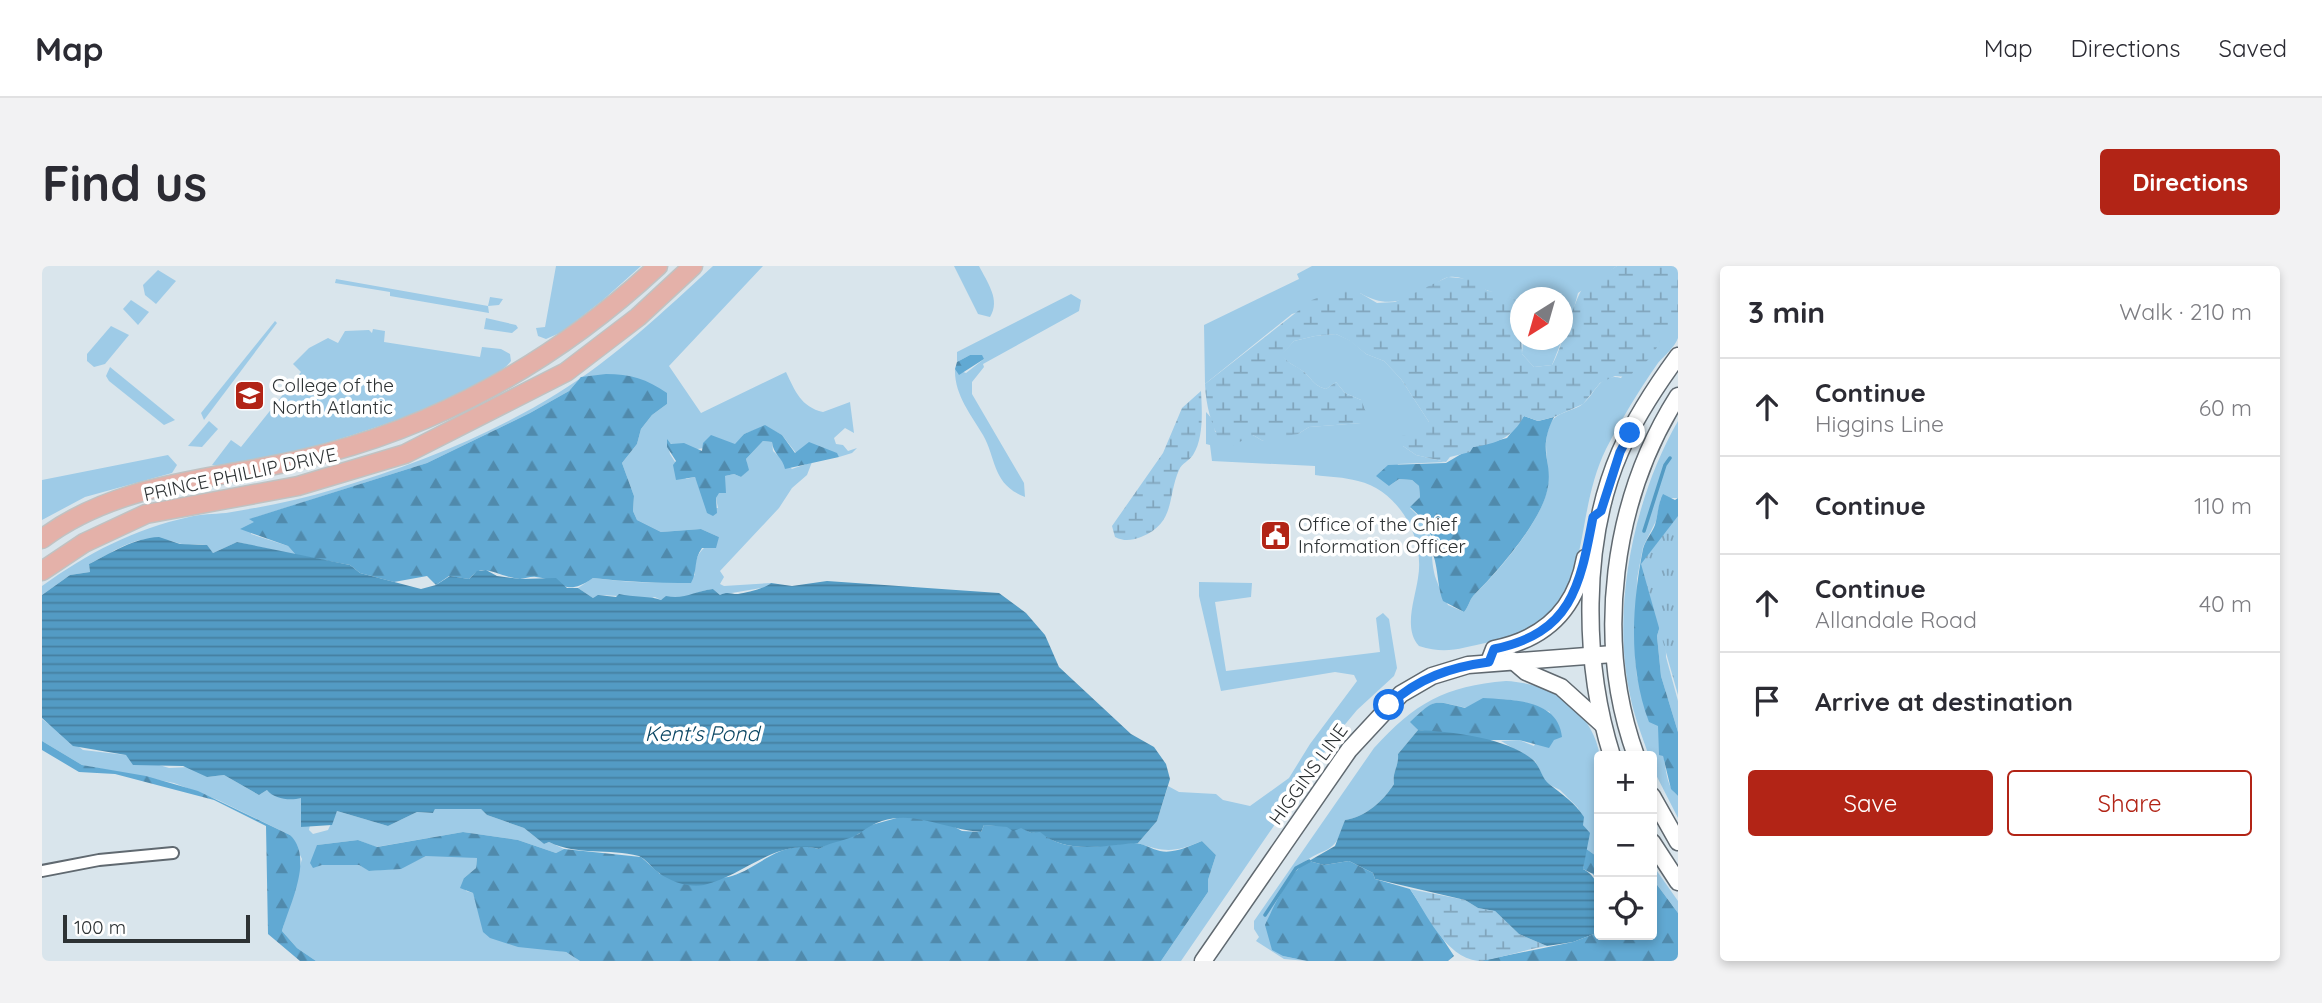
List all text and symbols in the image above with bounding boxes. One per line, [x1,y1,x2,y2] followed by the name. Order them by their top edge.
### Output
[35,28,103,69] text: Map
[1984,33,2033,63] text: Map
[2071,33,2181,63] text: Directions
[2219,33,2287,63] text: Saved
[2100,149,2280,215] button: Directions
[42,152,207,213] text: Find us
[1510,287,1573,350] north arrow
[1748,293,1825,331] text: 3 min
[2119,297,2252,326] text: Walk · 210 m
[272,373,394,419] place label: College of the North Atlantic
[1815,376,1926,409] text: Continue
[232,379,266,413] school or university icon: College of the North Atlantic
[1748,388,1786,426] icon: ahead
[2199,393,2252,422] text: 60 m
[1815,409,1944,438] text: Higgins Line
[1614,417,1645,448] route end
[141,442,339,506] street label: PRINCE PHILLIP DRIVE
[1748,486,1786,524] icon: ahead
[1815,489,1926,522] text: Continue
[2194,491,2252,520] text: 110 m
[1298,512,1467,558] place label: Office of the Chief Information Officer
[1258,518,1292,552] public building icon: Office of the Chief Information Officer
[1815,572,1926,605] text: Continue
[1748,584,1786,622] icon: ahead
[2199,589,2252,618] text: 40 m
[1815,605,1977,634] text: Allandale Road
[1748,682,1786,720] icon: arrive
[1815,685,2073,718] text: Arrive at destination
[1373,689,1404,720] route start
[1263,719,1353,829] street label: HIGGINS LINE
[645,720,761,746] water label: Kent's Pond
[1594,751,1657,940] map controls
[1594,751,1657,814] button: +
[1748,770,1993,836] button: Save
[2007,770,2252,836] button: Share
[1594,814,1657,877] button: −
[1594,877,1657,940] button: locate
[63,912,250,944] scale bar
[74,915,126,939] text: 100 m

